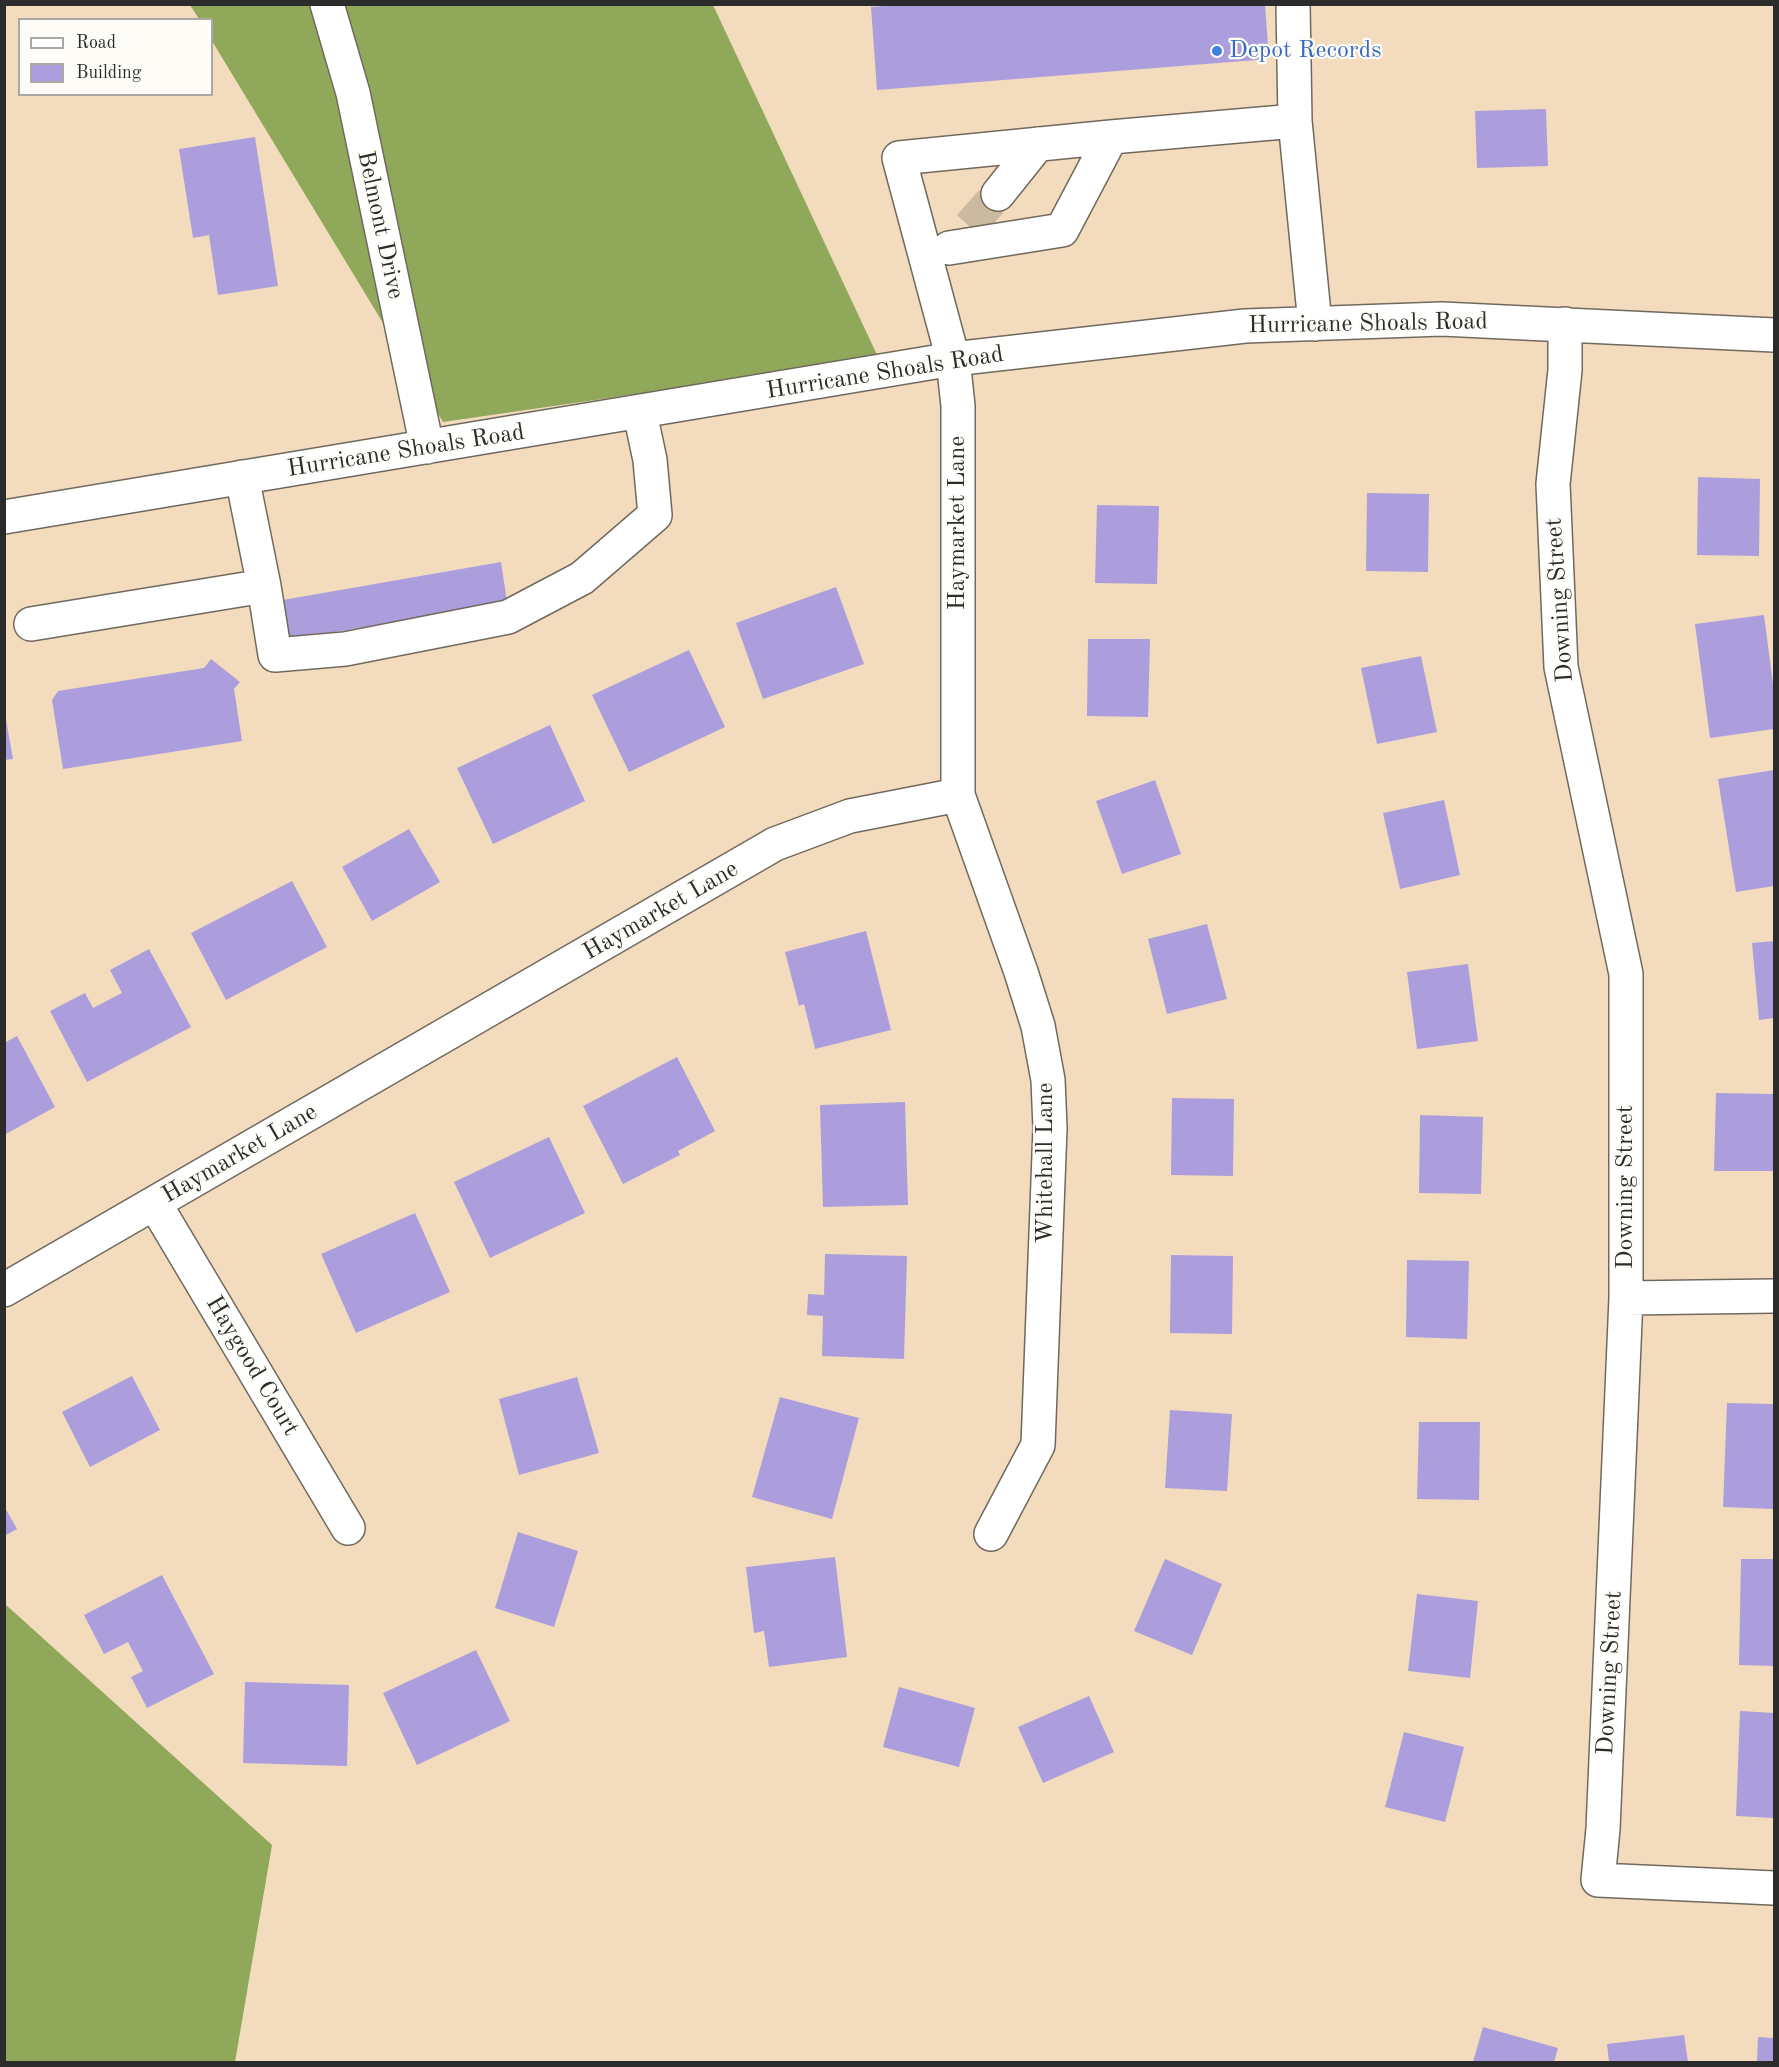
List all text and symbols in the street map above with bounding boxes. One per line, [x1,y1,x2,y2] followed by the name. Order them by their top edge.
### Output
[18,18,213,96] legend
[76,34,116,52] text: Road
[1229,37,1382,65] place label: Depot Records
[1210,44,1224,58] marker: Depot Records
[76,64,141,82] text: Building
[350,148,410,302] street label: Belmont Drive
[1248,308,1488,340] street label: Hurricane Shoals Road
[764,340,1006,406] street label: Hurricane Shoals Road
[285,418,527,484] street label: Hurricane Shoals Road
[944,436,972,610] street label: Haymarket Lane
[1540,517,1580,683] street label: Downing Street
[578,855,744,967] street label: Haymarket Lane
[1032,1082,1060,1244] street label: Whitehall Lane
[157,1098,323,1210] street label: Haymarket Lane
[1612,1105,1640,1269] street label: Downing Street
[199,1291,305,1441] street label: Haygood Court
[1591,1590,1629,1756] street label: Downing Street

